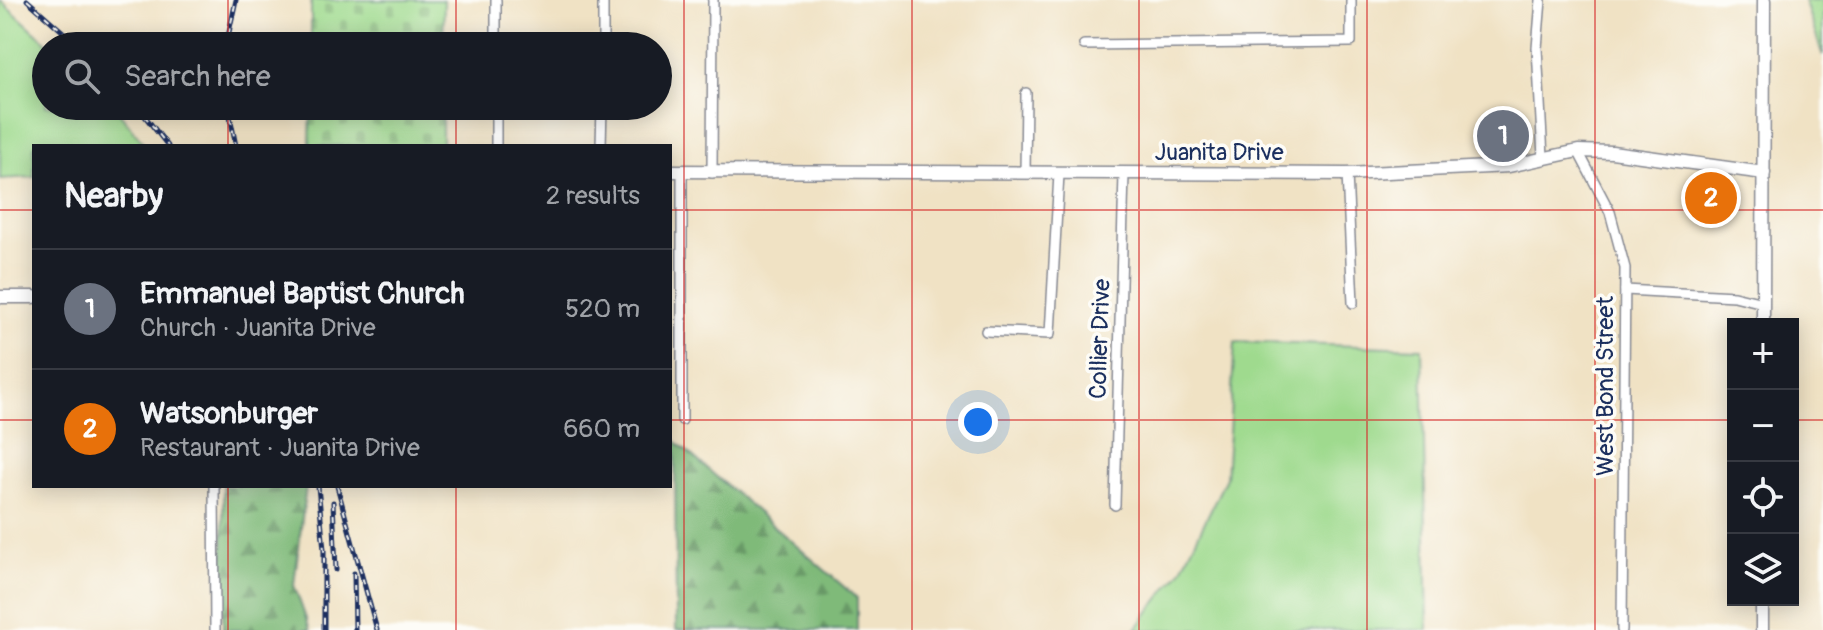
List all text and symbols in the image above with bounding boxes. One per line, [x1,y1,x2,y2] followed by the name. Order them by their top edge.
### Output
[32,32,672,120] search box
[60,54,104,98] icon: search
[124,58,271,95] text: Search here
[1477,106,1529,166] pin: 1
[1154,138,1284,167] street label: Juanita Drive
[1685,168,1737,228] pin: 2
[64,175,163,218] text: Nearby
[546,180,640,212] text: 2 results
[140,275,465,312] text: Emmanuel Baptist Church
[1083,278,1117,400] street label: Collier Drive
[85,293,95,325] text: 1
[565,293,640,325] text: 520 m
[1591,296,1620,476] street label: West Bond Street
[140,312,376,344] text: Church · Juanita Drive
[1727,318,1799,606] map controls
[1727,318,1799,390] button: +
[1727,390,1799,462] button: −
[140,395,318,432] text: Watsonburger
[958,402,998,442] your location
[83,413,97,445] text: 2
[563,413,640,445] text: 660 m
[140,432,420,464] text: Restaurant · Juanita Drive
[1727,462,1799,534] button: locate
[1727,534,1799,606] button: layers

